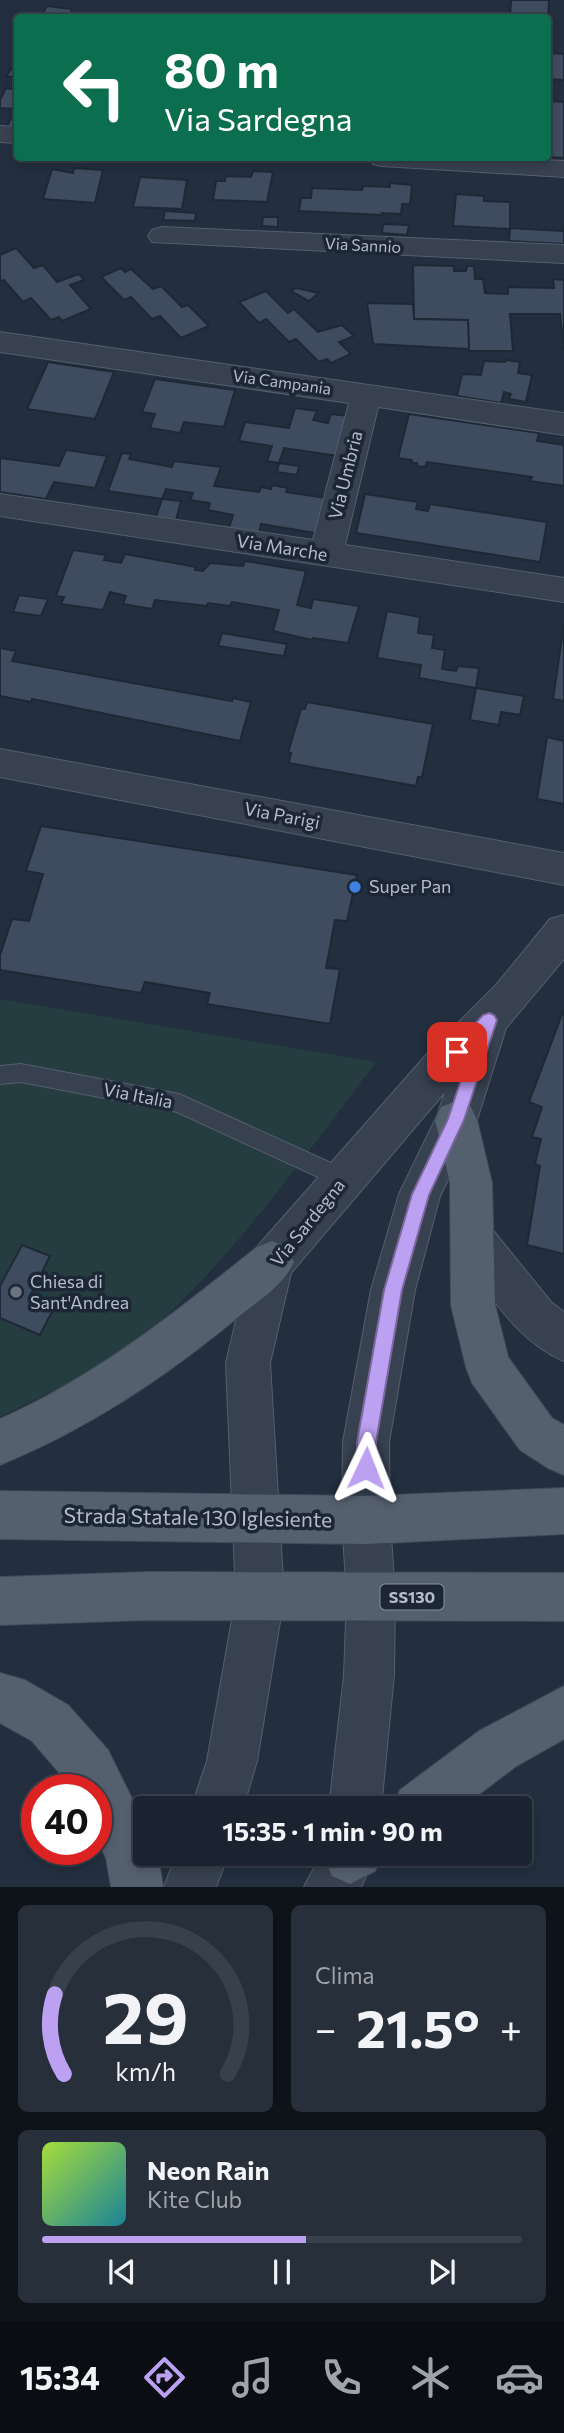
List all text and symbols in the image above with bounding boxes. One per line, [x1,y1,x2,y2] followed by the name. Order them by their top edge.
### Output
[164,38,279,98] text: 80 m
[49,42,140,133] icon: left
[164,98,353,138] text: Via Sardegna
[324,233,402,256] street label: Via Sannio
[232,365,333,398] street label: Via Campania
[323,428,367,521] street label: Via Umbria
[235,529,329,565] street label: Via Marche
[242,797,322,833] street label: Via Parigi
[369,875,451,897] place label: Super Pan
[347,879,363,895] marker: Super Pan
[427,1022,487,1082] pin
[438,1033,476,1071] icon: arrive
[102,1078,175,1113] street label: Via Italia
[265,1174,349,1271] street label: Via Sardegna
[30,1270,129,1313] place label: Chiesa di Sant'Andrea
[8,1284,24,1300] marker: Chiesa di Sant'Andrea
[329,1431,403,1505] position arrow
[63,1502,333,1531] street label: Strada Statale 130 Iglesiente
[380,1584,444,1610] road number: SS130
[21,1774,112,1865] speed limit sign: 40
[222,1815,443,1846] text: 15:35 · 1 min · 90 m
[315,1961,375,1989] text: Clima
[103,1971,188,2060] text: 29
[356,1995,480,2059] text: 21.5°
[315,2004,337,2051] text: −
[500,2004,522,2051] text: +
[115,2056,176,2086] text: km/h
[147,2154,270,2185] text: Neon Rain
[147,2185,242,2213] text: Kite Club
[103,2253,141,2291] icon: previous
[263,2253,301,2291] icon: pause
[423,2253,461,2291] icon: next
[140,2353,189,2402] icon: directions
[228,2353,277,2402] icon: music
[317,2353,366,2402] icon: phone
[406,2353,455,2402] icon: climate
[495,2353,544,2402] icon: car
[20,2357,100,2397] text: 15:34

